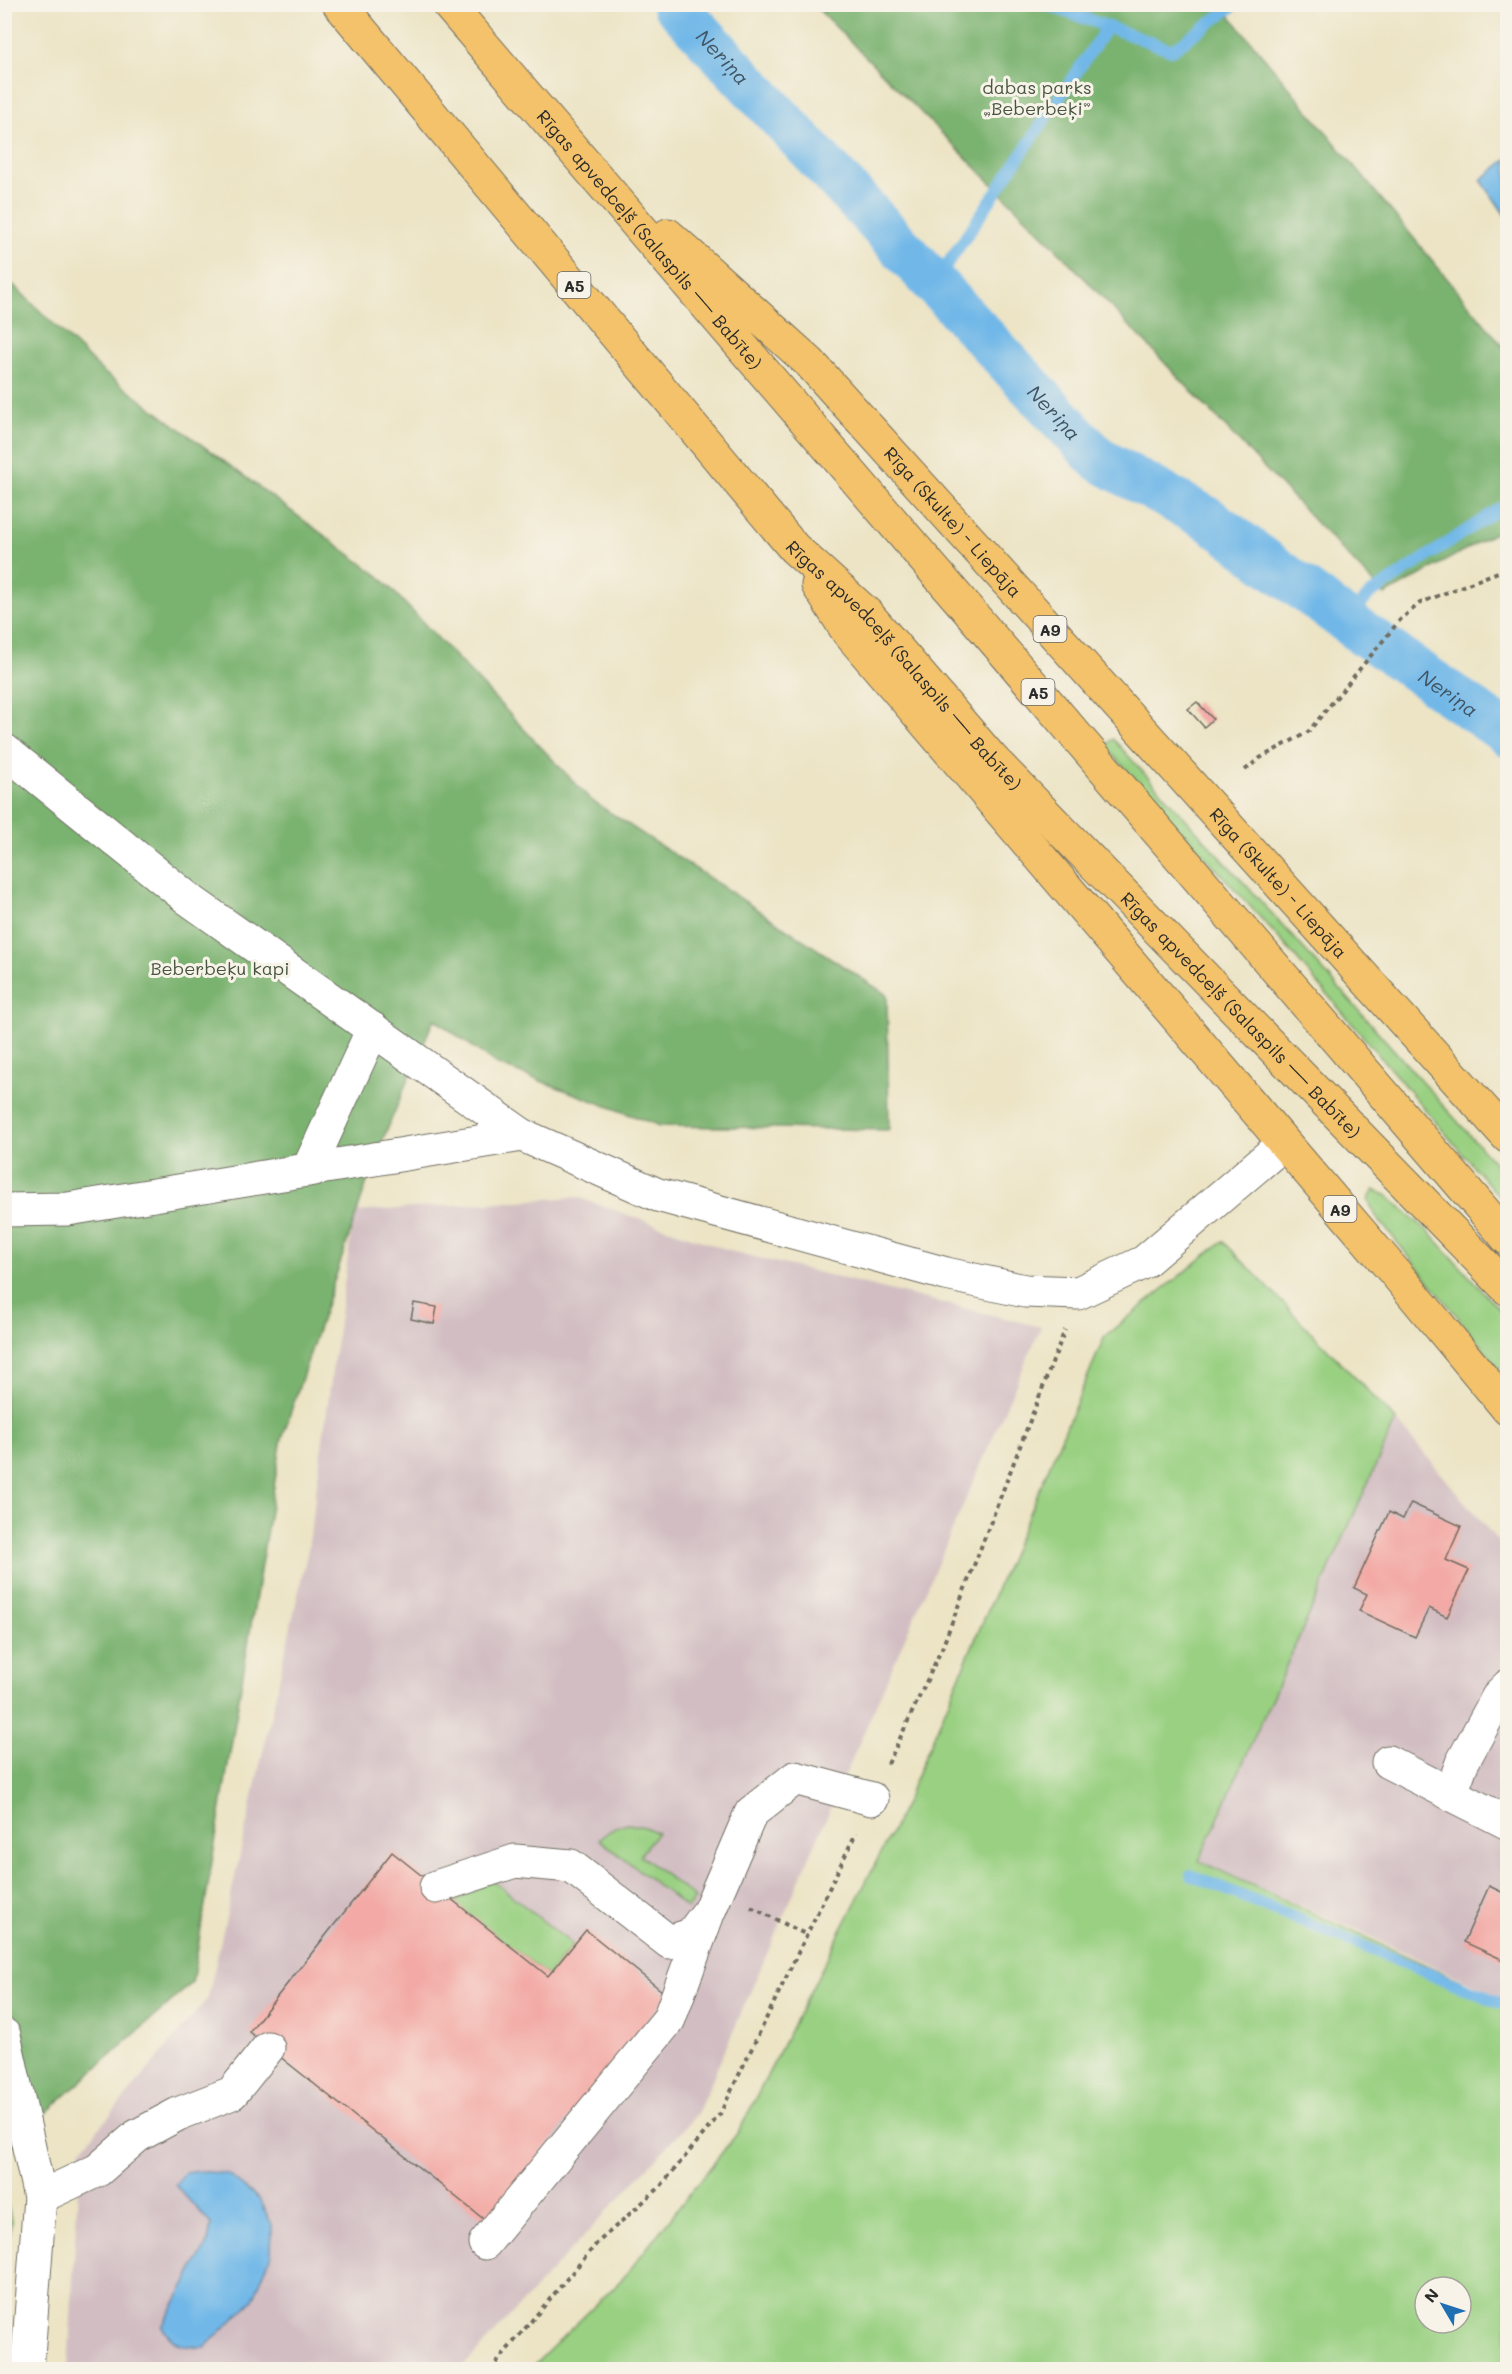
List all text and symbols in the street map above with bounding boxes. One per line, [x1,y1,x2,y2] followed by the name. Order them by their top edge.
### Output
[691,23,755,90] water label: Neriņa
[982,75,1092,120] park label: dabas parks „Beberbeķi”
[532,104,768,374] street label: Rīgas apvedceļš (Salaspils — Babīte)
[558,272,590,298] road number: A5
[1022,379,1087,446] water label: Neriņa
[879,441,1027,602] street label: Rīga (Skulte) - Liepāja
[781,535,1027,795] street label: Rīgas apvedceļš (Salaspils — Babīte)
[1034,616,1066,642] road number: A9
[1414,663,1483,722] water label: Neriņa
[1022,679,1054,705] road number: A5
[1204,802,1353,963] street label: Rīga (Skulte) - Liepāja
[1116,887,1366,1143] street label: Rīgas apvedceļš (Salaspils — Babīte)
[150,956,290,980] park label: Beberbeķu kapi
[1324,1196,1356,1222] road number: A9
[1413,2275,1473,2335] north arrow
[1419,2284,1443,2307] text: N

